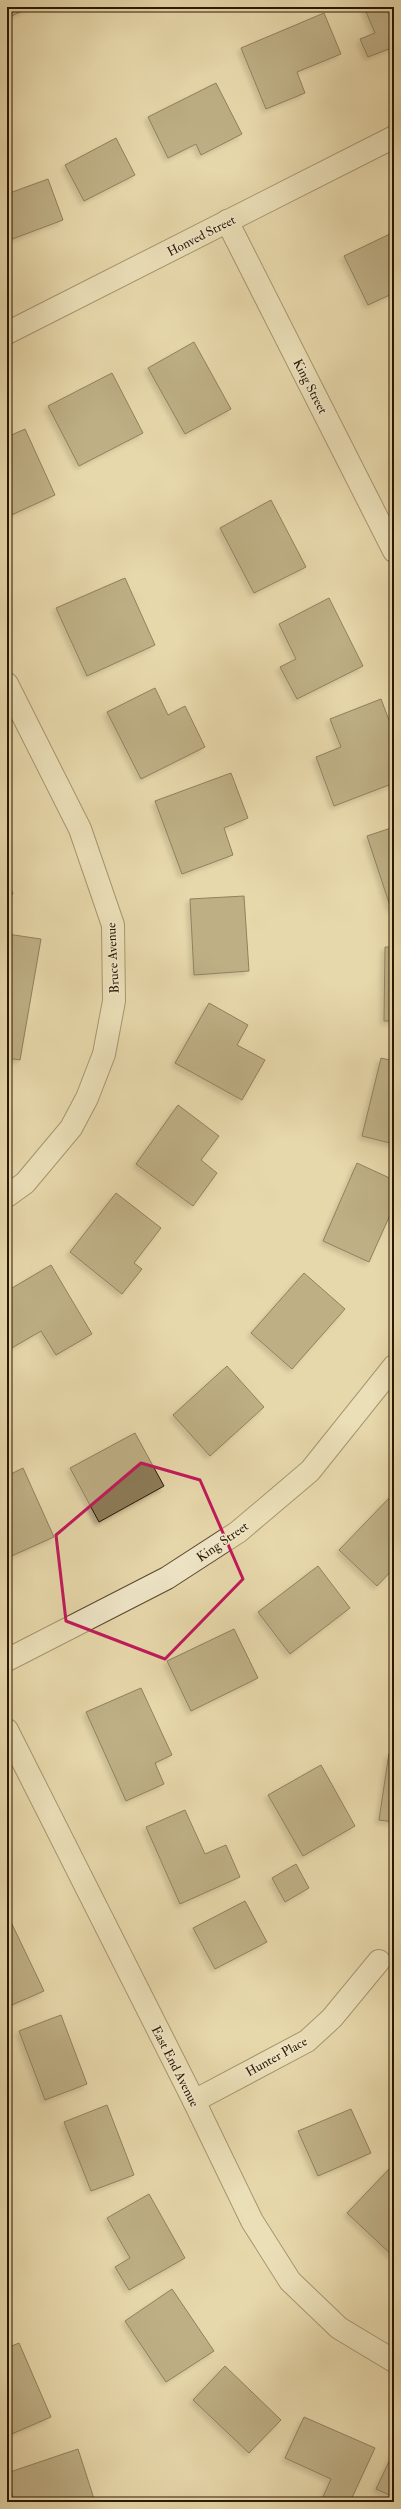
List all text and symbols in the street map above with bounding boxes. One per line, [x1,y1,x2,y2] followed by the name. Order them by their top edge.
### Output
[165,212,238,260] street label: Honved Street
[289,356,331,417] street label: King Street
[103,921,123,994] street label: Bruce Avenue
[194,1518,252,1565] street label: King Street
[148,2023,203,2110] street label: East End Avenue
[243,2033,311,2080] street label: Hunter Place

